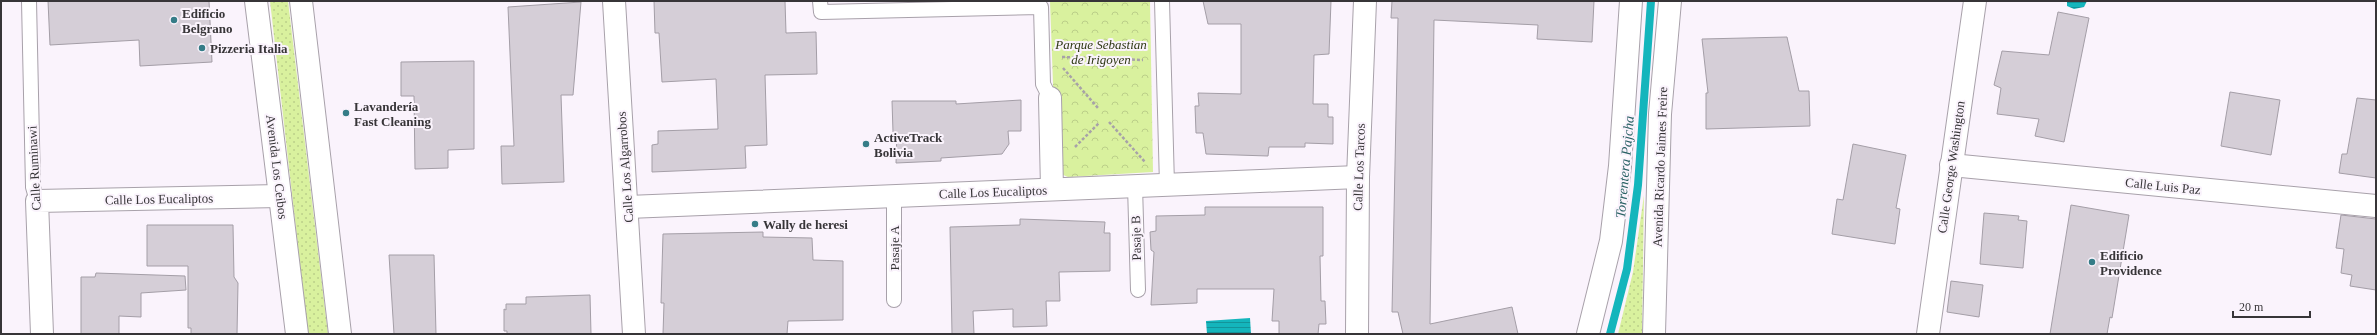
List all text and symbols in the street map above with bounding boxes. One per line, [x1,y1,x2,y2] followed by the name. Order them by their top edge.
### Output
[182,6,233,36] place label: Edificio Belgrano
[169,15,179,25] marker: Edificio Belgrano
[1054,37,1147,67] park label: Parque Sebastian de Irigoyen
[210,41,288,56] place label: Pizzeria Italia
[197,43,207,53] marker: Pizzeria Italia
[1650,86,1670,247] street label: Avenida Ricardo Jaimes Freire
[354,99,431,129] place label: Lavandería Fast Cleaning
[1934,99,1968,234] street label: Calle George Washington
[341,108,351,118] marker: Lavandería Fast Cleaning
[614,111,636,223] street label: Calle Los Algarrobos
[263,114,291,220] street label: Avenida Los Ceibos
[1613,115,1637,219] water label: Torrentera Pajcha
[1350,123,1368,211] street label: Calle Los Tarcos
[24,125,44,211] street label: Calle Ruminawi
[874,130,943,160] place label: ActiveTrack Bolivia
[861,139,871,149] marker: ActiveTrack Bolivia
[2125,175,2202,197] street label: Calle Luis Paz
[939,183,1047,201] street label: Calle Los Eucaliptos
[105,191,213,207] street label: Calle Los Eucaliptos
[1128,215,1144,261] street label: Pasaje B
[763,217,848,232] place label: Wally de heresi
[750,219,760,229] marker: Wally de heresi
[887,225,902,271] street label: Pasaje A
[2100,248,2162,278] place label: Edificio Providence
[2087,257,2097,267] marker: Edificio Providence
[2233,293,2310,319] scale bar
[2239,300,2264,314] text: 20 m

